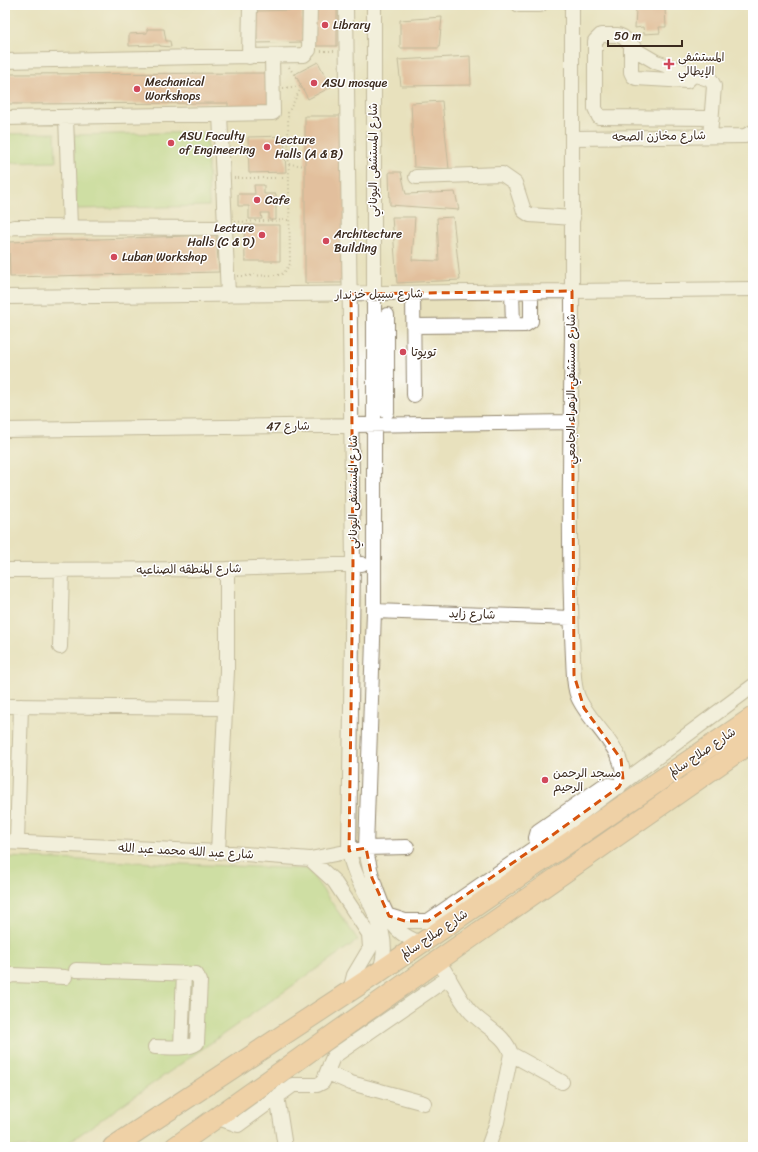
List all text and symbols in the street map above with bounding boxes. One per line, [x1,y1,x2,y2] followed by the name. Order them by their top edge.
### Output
[333,14,371,36] place label: Library
[320,20,330,30] marker: Library
[608,22,682,48] scale bar
[614,25,641,47] text: 50 m
[678,46,725,82] place label: المستشفى الإيطالي
[663,58,675,70] marker: المستشفى الإيطالي
[145,71,205,107] place label: Mechanical Workshops
[321,72,387,94] place label: ASU mosque
[309,78,319,88] marker: ASU mosque
[132,84,142,94] marker: Mechanical Workshops
[362,103,384,217] street label: شارع المستشفى اليوناني
[612,124,706,148] street label: شارع مخازن الصحه
[178,125,255,161] place label: ASU Faculty of Engineering
[275,129,343,165] place label: Lecture Halls (A & B)
[166,138,176,148] marker: ASU Faculty of Engineering
[262,142,272,152] marker: Lecture Halls (A & B)
[265,189,290,211] place label: Cafe
[252,195,262,205] marker: Cafe
[188,217,255,253] place label: Lecture Halls (C & D)
[333,223,402,259] place label: Architecture Building
[257,230,267,240] marker: Lecture Halls (C & D)
[321,236,331,246] marker: Architecture Building
[122,246,208,268] place label: Luban Workshop
[109,252,119,262] marker: Luban Workshop
[334,282,423,306] street label: شارع سبيل خزندار
[560,314,582,464] street label: شارع مستشفي الزهراء الجامعي
[411,341,437,363] place label: تويوتا
[398,347,408,357] marker: تويوتا
[266,415,310,437] street label: شارع 47
[342,435,364,549] street label: شارع المستشفى اليوناني
[136,557,242,581] street label: شارع المنطقه الصناعيه
[448,602,496,626] street label: شارع زايد
[664,721,740,783] street label: شارع صلاح سالم
[553,762,621,798] place label: مسجد الرحمن الرحيم
[540,775,550,785] marker: مسجد الرحمن الرحيم
[118,836,254,866] street label: شارع عبد الله محمد عبد الله
[396,903,472,965] street label: شارع صلاح سالم

